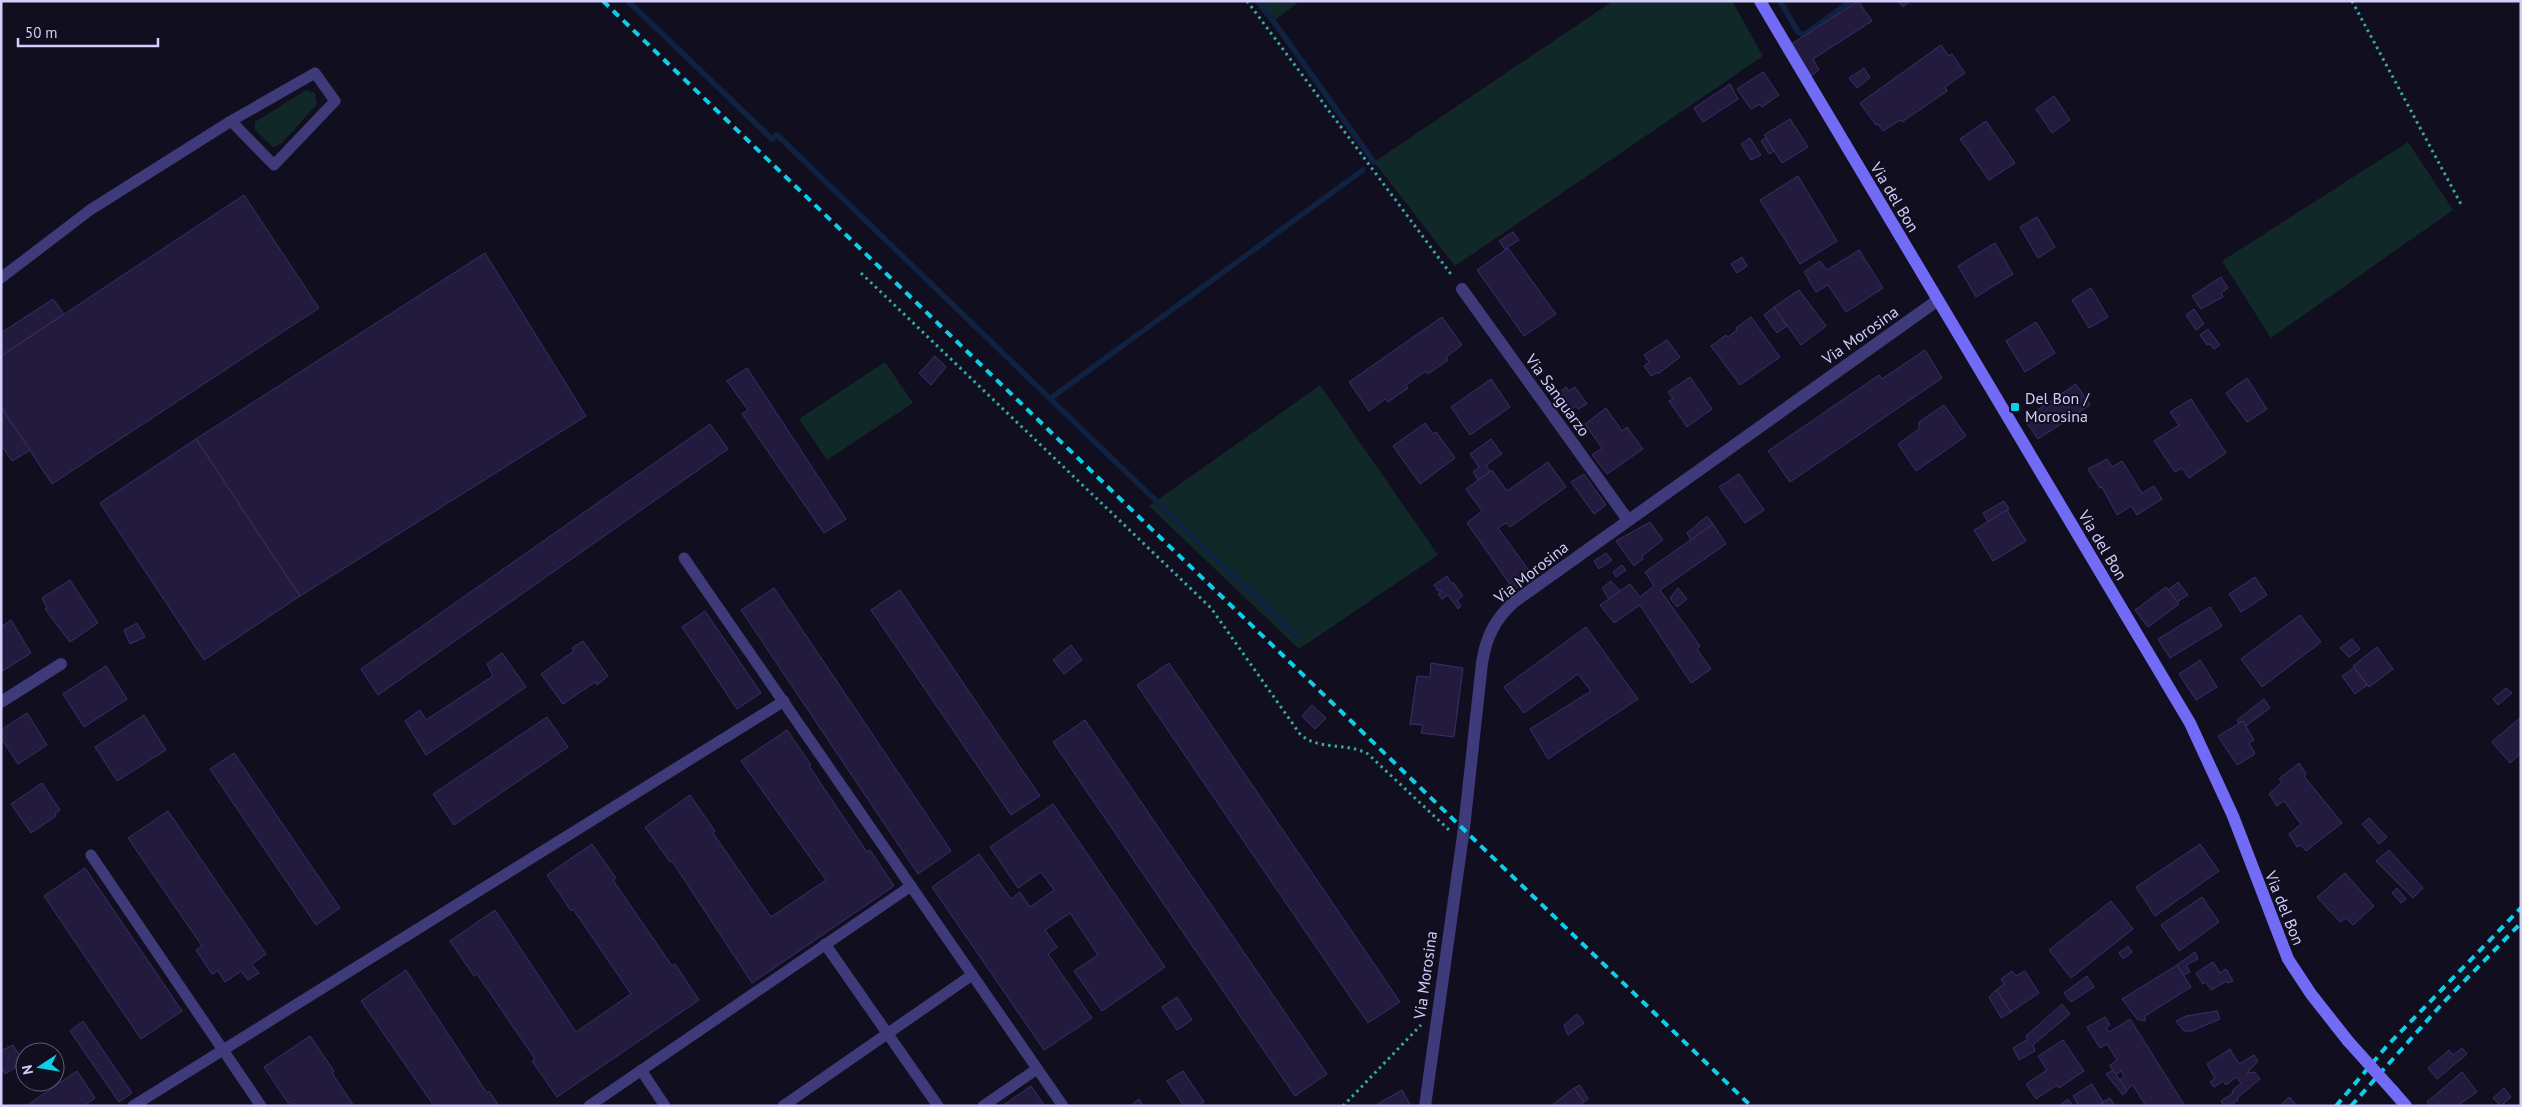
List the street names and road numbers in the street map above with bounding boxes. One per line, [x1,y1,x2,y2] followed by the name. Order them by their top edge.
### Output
[1866,158,1924,236] street label: Via del Bon
[1817,301,1902,369] street label: Via Morosina
[1521,349,1595,440] street label: Via Sanguarzo
[2074,506,2132,584] street label: Via del Bon
[1489,537,1572,608] street label: Via Morosina
[2261,867,2309,948] street label: Via del Bon
[1409,930,1441,1021] street label: Via Morosina

